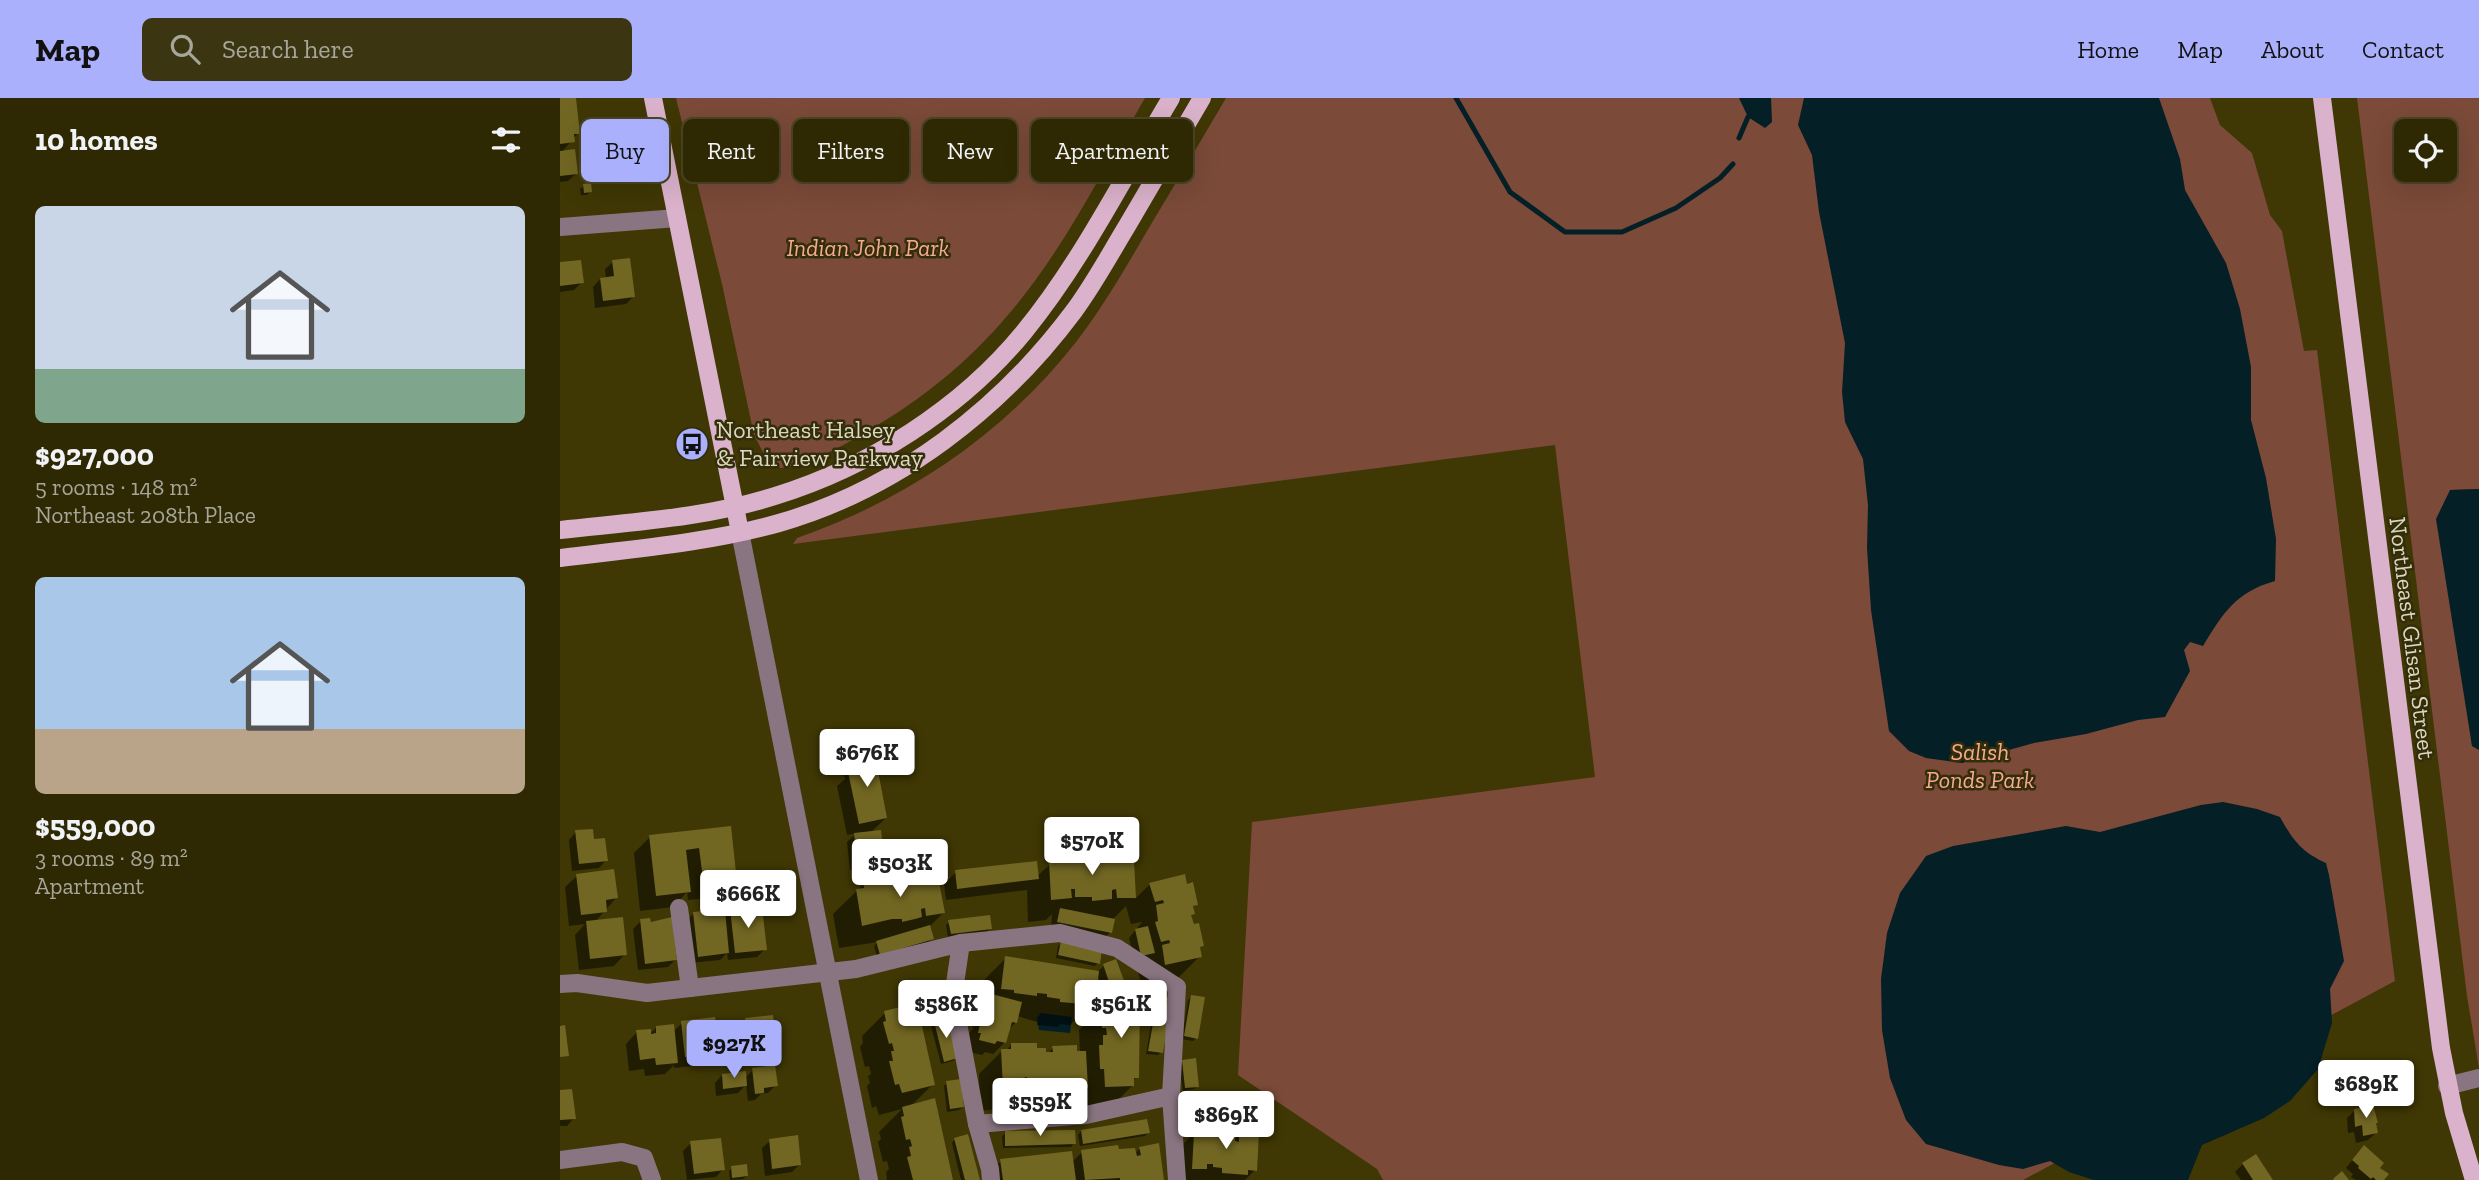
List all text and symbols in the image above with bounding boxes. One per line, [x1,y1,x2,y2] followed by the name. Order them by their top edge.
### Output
[142,18,632,81] search box
[35,30,100,69] text: Map
[166,30,204,68] icon: search
[222,33,354,65] text: Search here
[2077,35,2139,64] text: Home
[2177,35,2223,64] text: Map
[2261,35,2324,64] text: About
[2362,35,2444,64] text: Contact
[581,119,669,182] chip: Buy
[683,119,779,182] chip: Rent
[793,119,909,182] chip: Filters
[923,119,1017,182] chip: New
[1031,119,1193,182] chip: Apartment
[2394,119,2457,182] map controls
[2394,119,2457,182] button: locate
[487,121,525,159] icon: filters
[35,122,158,158] text: 10 homes
[787,233,950,262] park label: Indian John Park
[217,252,343,378] icon: home
[716,415,924,472] place label: Northeast Halsey & Fairview Parkway
[673,425,711,463] bus stop icon: Northeast Halsey & Fairview Parkway
[35,437,154,473] text: $927,000
[35,473,197,501] text: 5 rooms · 148 m²
[35,501,256,529] text: Northeast 208th Place
[2383,515,2442,761] street label: Northeast Glisan Street
[217,623,343,749] icon: home
[818,730,916,789] pin: $676K
[1926,737,2035,794] park label: Salish Ponds Park
[836,738,898,766] text: $676K
[35,808,156,844] text: $559,000
[1043,818,1141,877] pin: $570K
[1060,826,1124,854] text: $570K
[851,840,949,899] pin: $503K
[35,844,188,872] text: 3 rooms · 89 m²
[868,848,932,876] text: $503K
[699,870,797,930] pin: $666K
[35,872,144,900] text: Apartment
[716,879,780,907] text: $666K
[897,981,995,1040] pin: $586K
[1072,981,1170,1040] pin: $561K
[914,989,978,1017] text: $586K
[1091,989,1151,1017] text: $561K
[685,1020,783,1080] pin: $927K
[703,1029,765,1057] text: $927K
[2317,1060,2415,1120] pin: $689K
[2334,1069,2398,1097] text: $689K
[991,1079,1089,1138] pin: $559K
[1008,1087,1072,1115] text: $559K
[1177,1091,1275,1151] pin: $869K
[1194,1100,1258,1128] text: $869K

